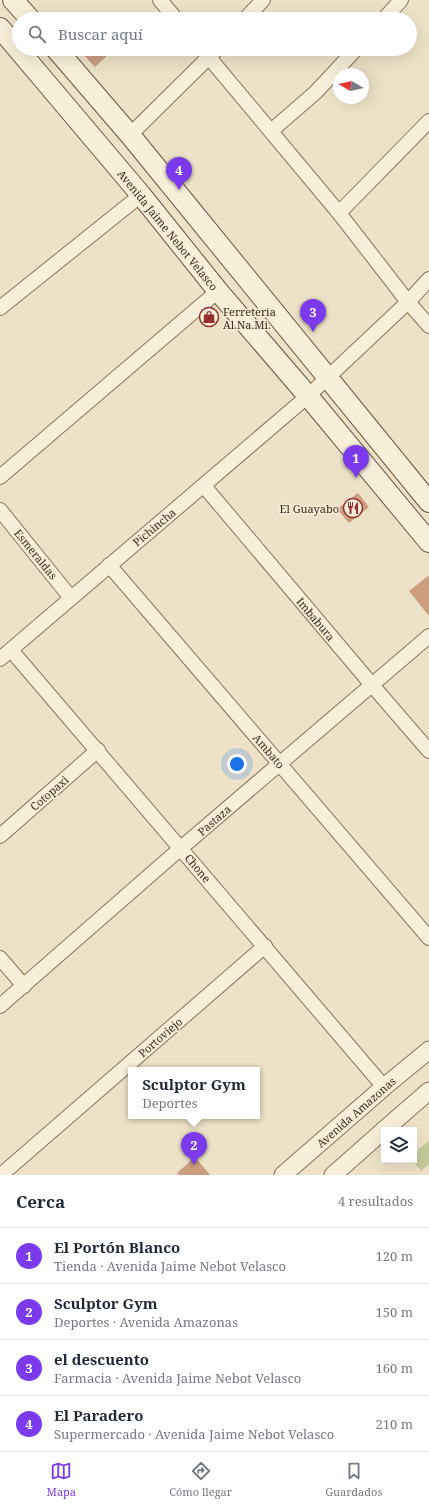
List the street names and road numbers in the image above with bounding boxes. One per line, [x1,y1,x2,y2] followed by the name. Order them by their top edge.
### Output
[114,166,222,294] street label: Avenida Jaime Nebot Velasco
[129,505,179,549] street label: Pichincha
[11,526,61,582] street label: Esmeraldas
[293,594,339,644] street label: Imbabura
[250,730,288,772] street label: Ambato
[27,772,72,814] street label: Cotopaxi
[194,801,234,839] street label: Pastaza
[182,851,214,886] street label: Chone
[135,1014,185,1060] street label: Portoviejo
[313,1073,399,1151] street label: Avenida Amazonas

